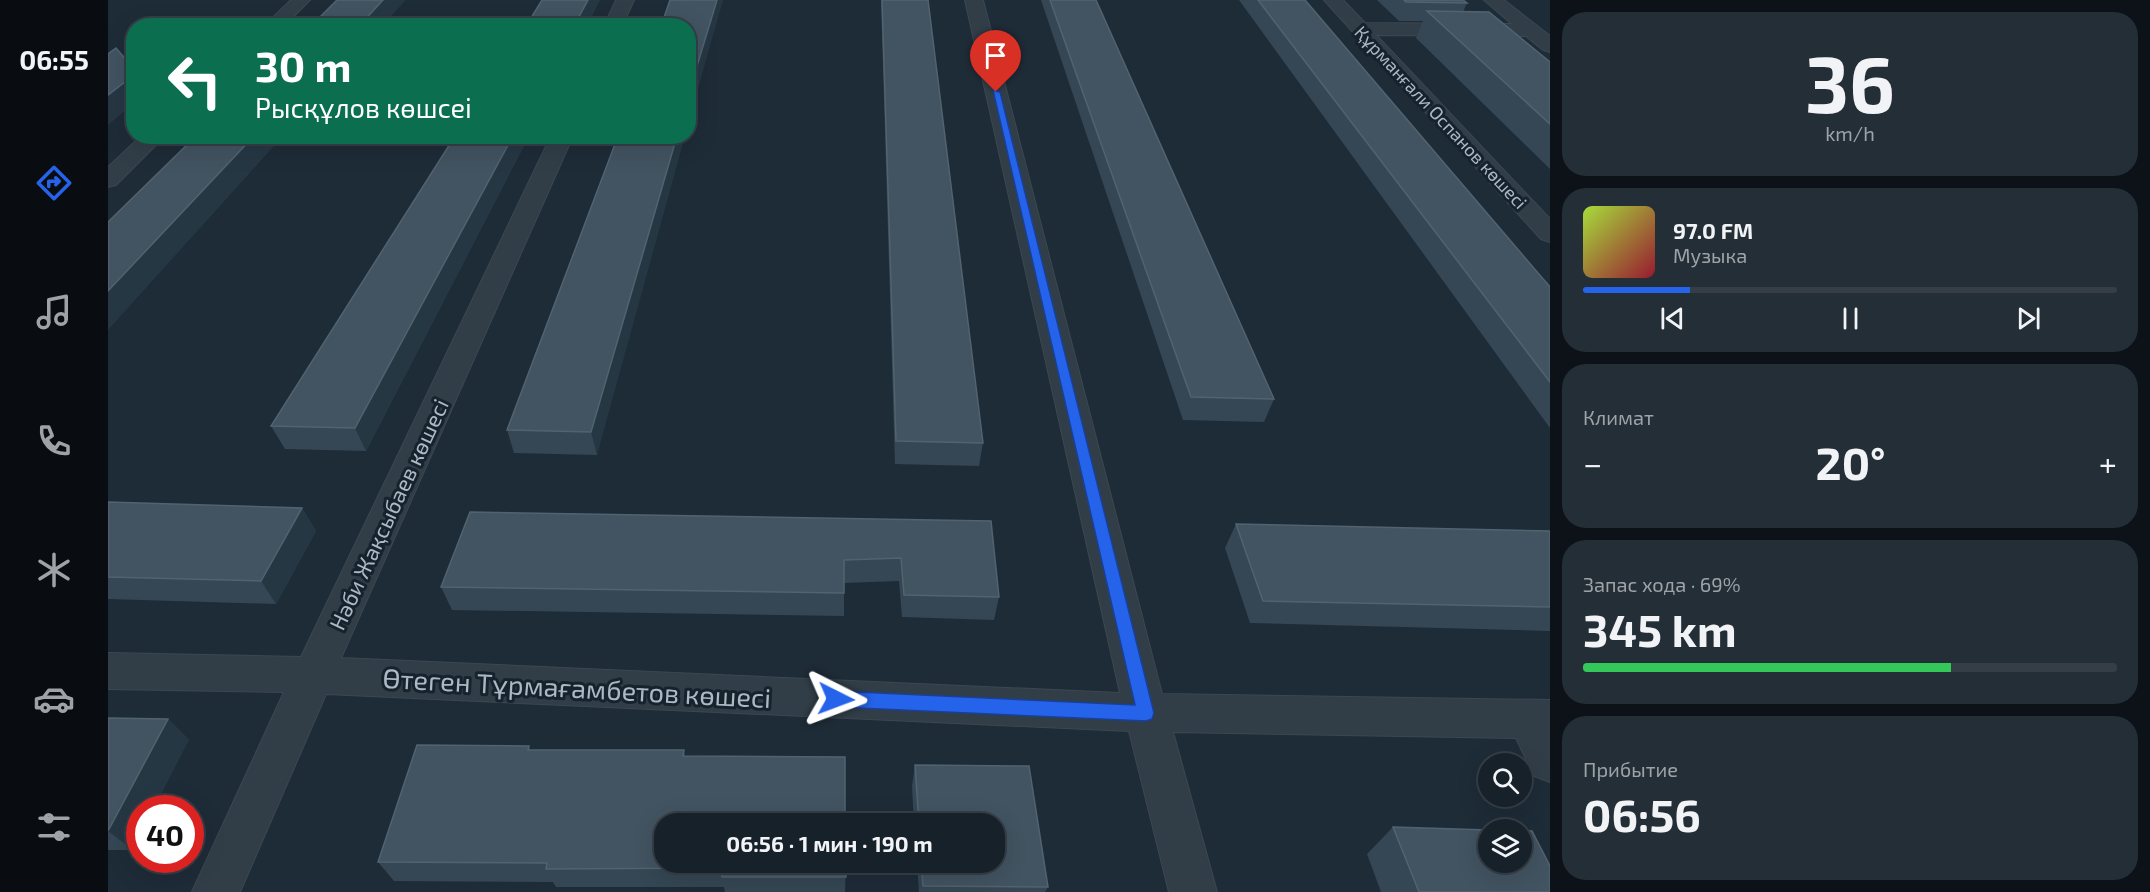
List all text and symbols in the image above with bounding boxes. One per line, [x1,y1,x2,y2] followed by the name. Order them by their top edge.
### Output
[1350,21,1532,213] street label: Құрманғали Оспанов көшесі
[970,30,1021,92] pin
[1805,35,1895,129] text: 36
[979,39,1012,72] icon: arrive
[255,40,351,90] text: 30 m
[156,42,234,120] icon: left
[19,43,89,75] text: 06:55
[255,91,472,123] text: Рысқұлов көшсеі
[1825,121,1875,145] text: km/h
[33,162,75,204] icon: directions
[1673,217,1753,243] text: 97.0 FM
[1673,243,1747,267] text: Музыка
[33,291,75,333] icon: music
[1656,302,1689,335] icon: previous
[1834,302,1867,335] icon: pause
[2012,302,2045,335] icon: next
[323,394,453,634] street label: Нәби Жақсыбаев көшесі
[1583,405,1654,429] text: Климат
[33,420,75,462] icon: phone
[1816,435,1886,489] text: 20°
[1583,443,1602,483] text: −
[2099,443,2117,483] text: +
[33,549,75,591] icon: climate
[1583,572,1741,596] text: Запас хода · 69%
[1583,602,1737,656] text: 345 km
[382,661,772,714] street label: Өтеген Тұрмағамбетов көшесі
[804,667,868,731] position arrow
[33,678,75,720] icon: car
[1478,753,1532,873] map controls
[1478,753,1532,807] button: search
[1583,757,1678,781] text: Прибытие
[1583,787,1701,841] text: 06:56
[126,795,204,873] speed limit sign: 40
[33,806,75,848] icon: filters
[1478,819,1532,873] button: layers
[726,830,933,856] text: 06:56 · 1 мин · 190 m

